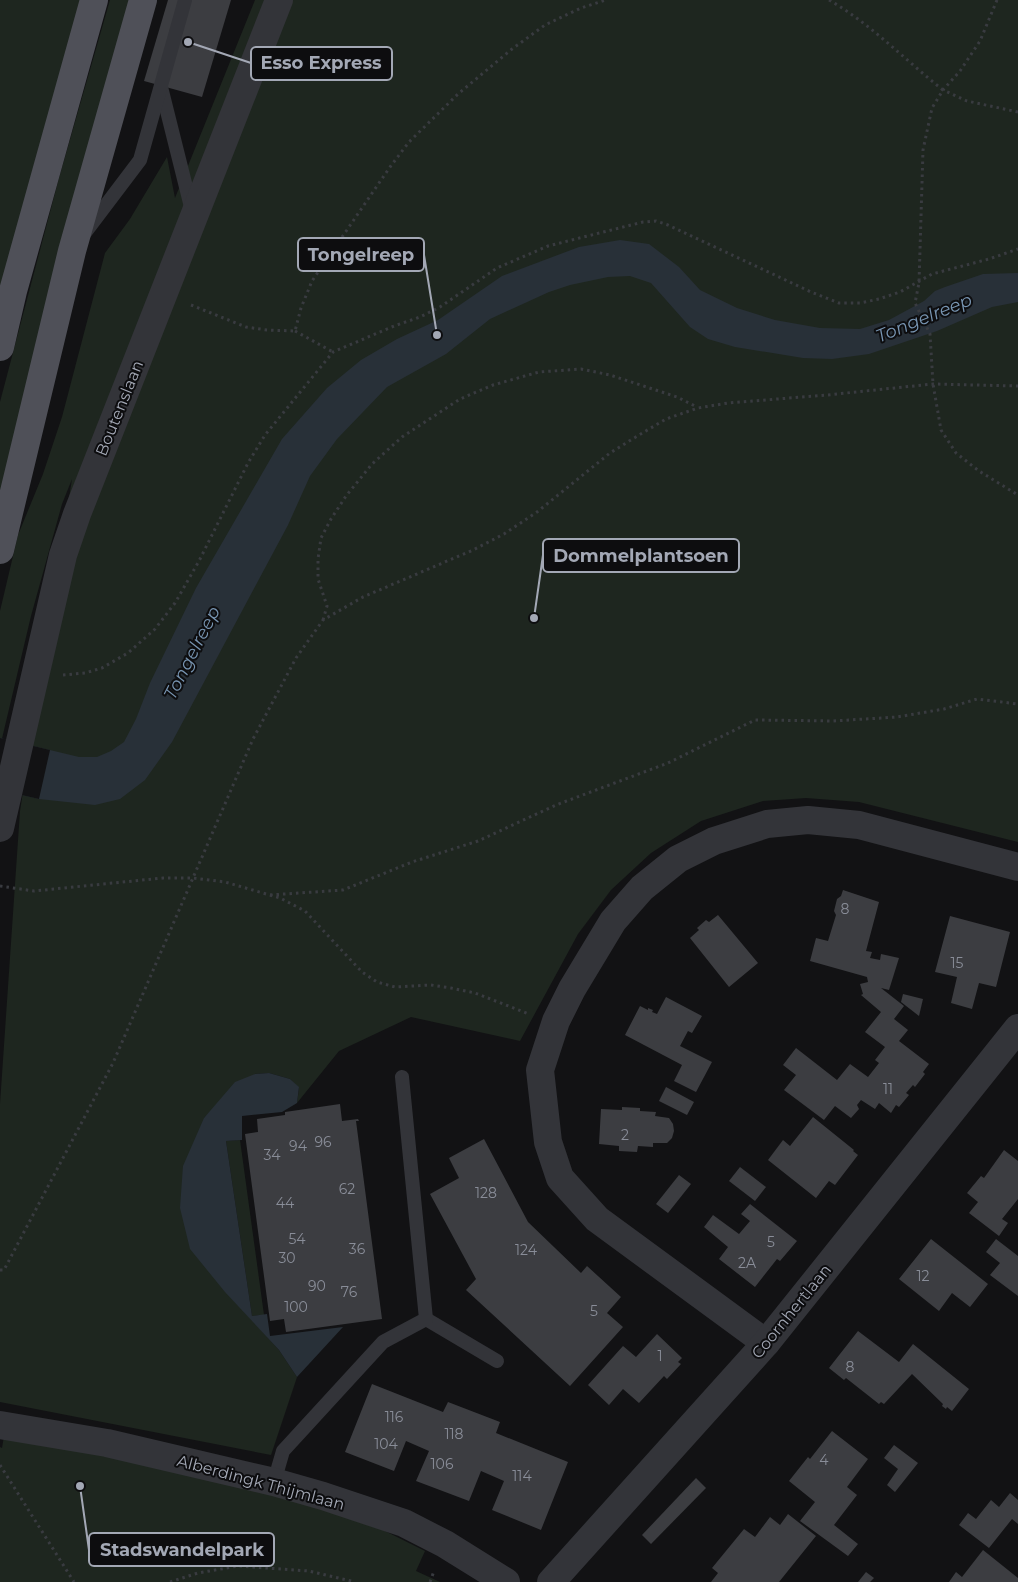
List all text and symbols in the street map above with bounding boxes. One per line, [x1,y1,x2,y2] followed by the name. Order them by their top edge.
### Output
[251,47,392,80] callout: Esso Express
[260,52,382,74] text: Esso Express
[298,238,424,271] callout: Tongelreep
[308,244,414,266] text: Tongelreep
[873,289,975,347] water label: Tongelreep
[92,358,147,459] street label: Boutenslaan
[543,539,739,572] callout: Dommelplantsoen
[553,545,729,567] text: Dommelplantsoen
[159,603,225,703] water label: Tongelreep
[841,900,850,918] house number: 8
[951,954,964,972] house number: 15
[883,1080,893,1098] house number: 11
[621,1126,629,1144] house number: 2
[314,1133,332,1151] house number: 96
[289,1137,308,1155] house number: 94
[263,1146,281,1164] house number: 34
[339,1180,355,1198] house number: 62
[475,1184,497,1202] house number: 128
[276,1194,295,1212] house number: 44
[288,1230,306,1248] house number: 54
[767,1233,775,1251] house number: 5
[349,1240,366,1258] house number: 36
[515,1241,538,1259] house number: 124
[278,1249,296,1267] house number: 30
[738,1254,757,1272] house number: 2A
[748,1260,835,1362] street label: Coornhertlaan
[916,1267,930,1285] house number: 12
[308,1277,326,1295] house number: 90
[341,1283,358,1301] house number: 76
[284,1298,308,1316] house number: 100
[590,1302,598,1320] house number: 5
[657,1347,663,1365] house number: 1
[846,1358,855,1376] house number: 8
[385,1408,404,1426] house number: 116
[444,1425,464,1443] house number: 118
[374,1435,399,1453] house number: 104
[175,1451,347,1514] street label: Alberdingk Thijmlaan
[819,1451,829,1469] house number: 4
[431,1455,454,1473] house number: 106
[512,1467,532,1485] house number: 114
[89,1533,274,1566] callout: Stadswandelpark
[100,1539,264,1561] text: Stadswandelpark

